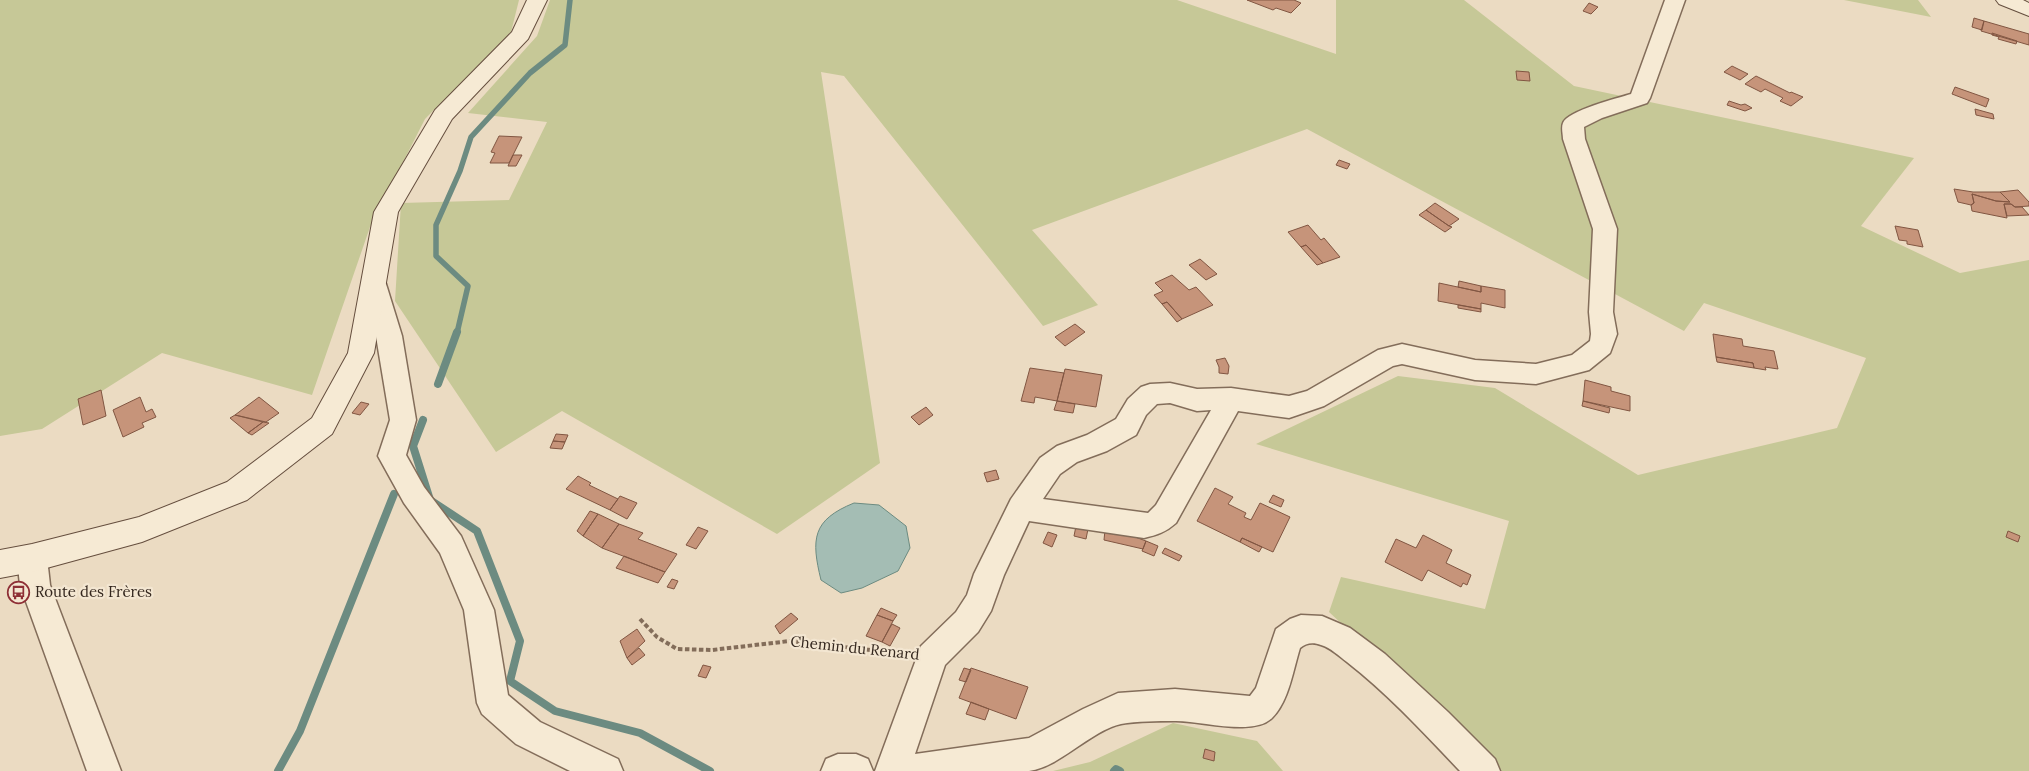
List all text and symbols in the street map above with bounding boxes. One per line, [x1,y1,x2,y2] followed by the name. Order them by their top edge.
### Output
[7,580,31,604] bus stop icon: Route des Frères
[35,582,152,601] place label: Route des Frères
[790,631,921,664] street label: Chemin du Renard

